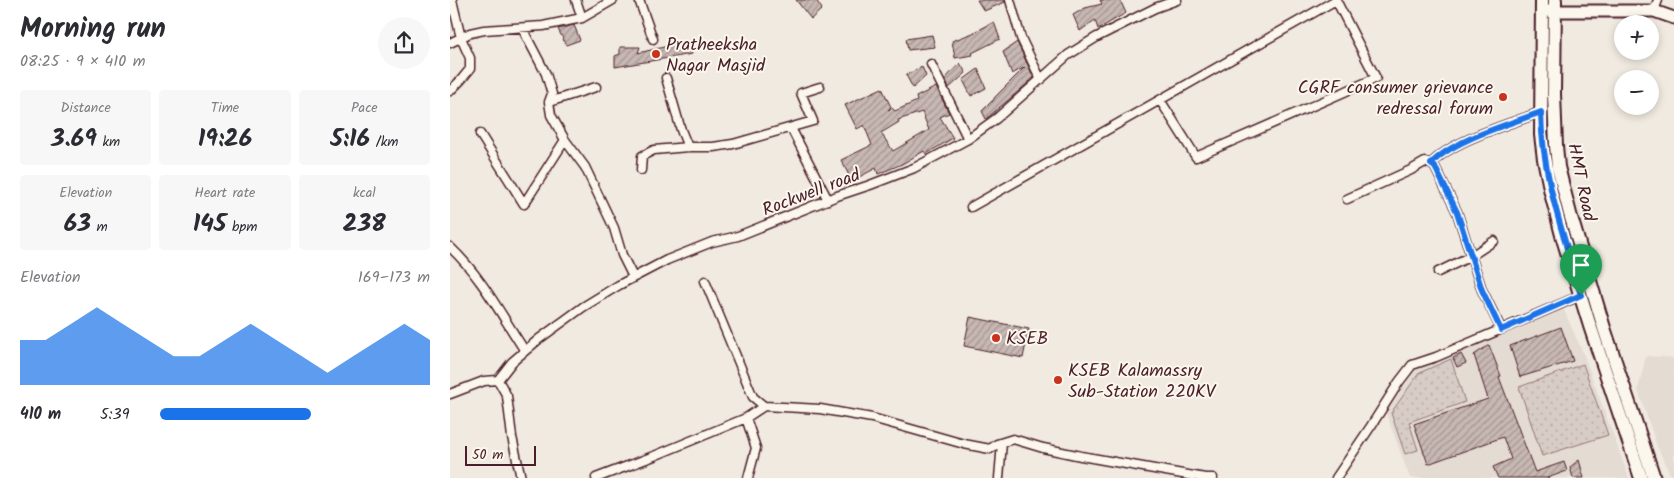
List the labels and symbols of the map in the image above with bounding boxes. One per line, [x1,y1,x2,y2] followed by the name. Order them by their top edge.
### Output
[666,31,766,81] place label: Pratheeksha Nagar Masjid
[650,48,662,60] marker: Pratheeksha Nagar Masjid
[1298,74,1493,124] place label: CGRF consumer grievance redressal forum
[1497,91,1509,103] marker: CGRF consumer grievance redressal forum
[1558,141,1603,225] street label: HMT Road
[758,161,866,225] street label: Rockwell road
[1560,244,1602,295] pin
[1006,325,1048,354] place label: KSEB
[990,332,1002,344] marker: KSEB
[1068,357,1217,407] place label: KSEB Kalamassry Sub-Station 220KV
[1052,374,1064,386] marker: KSEB Kalamassry Sub-Station 220KV
[465,443,536,466] scale bar

